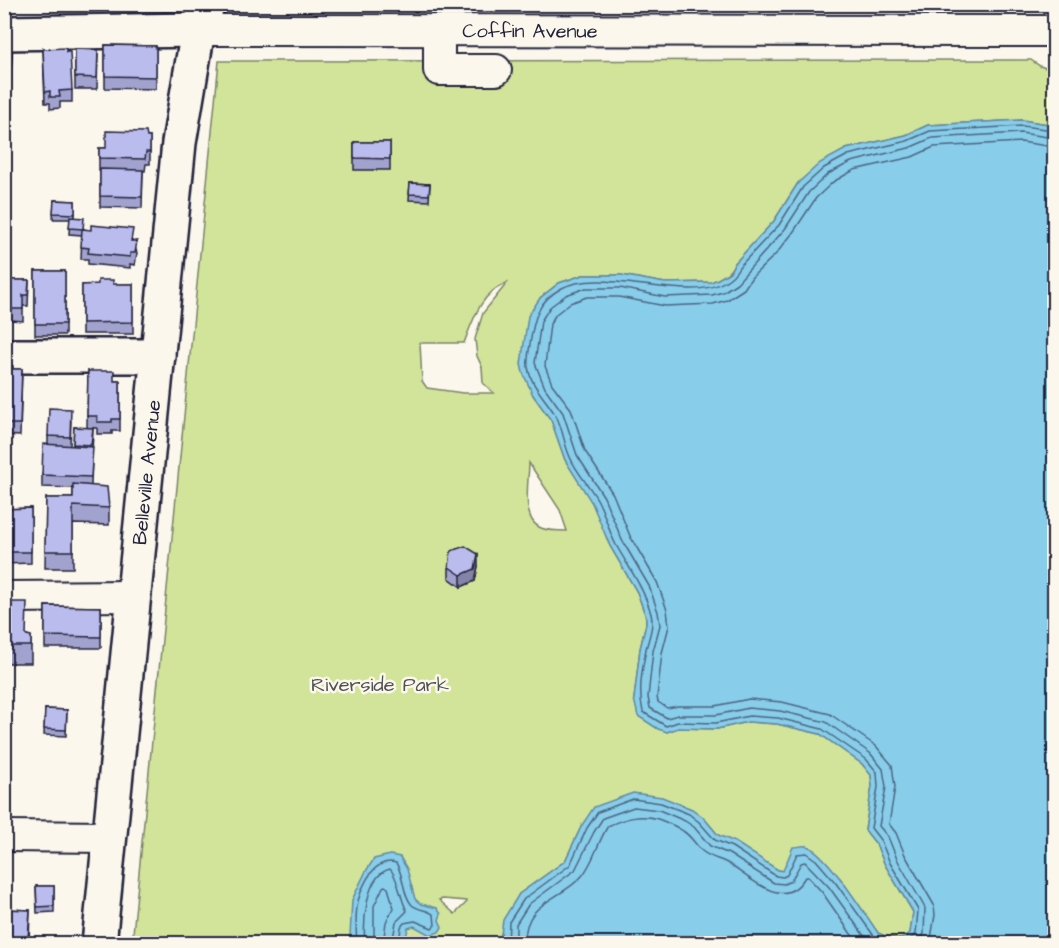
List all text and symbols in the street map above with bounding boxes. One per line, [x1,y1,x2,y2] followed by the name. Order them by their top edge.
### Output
[462,17,598,45] street label: Coffin Avenue
[126,398,168,546] street label: Belleville Avenue
[311,671,449,699] park label: Riverside Park

